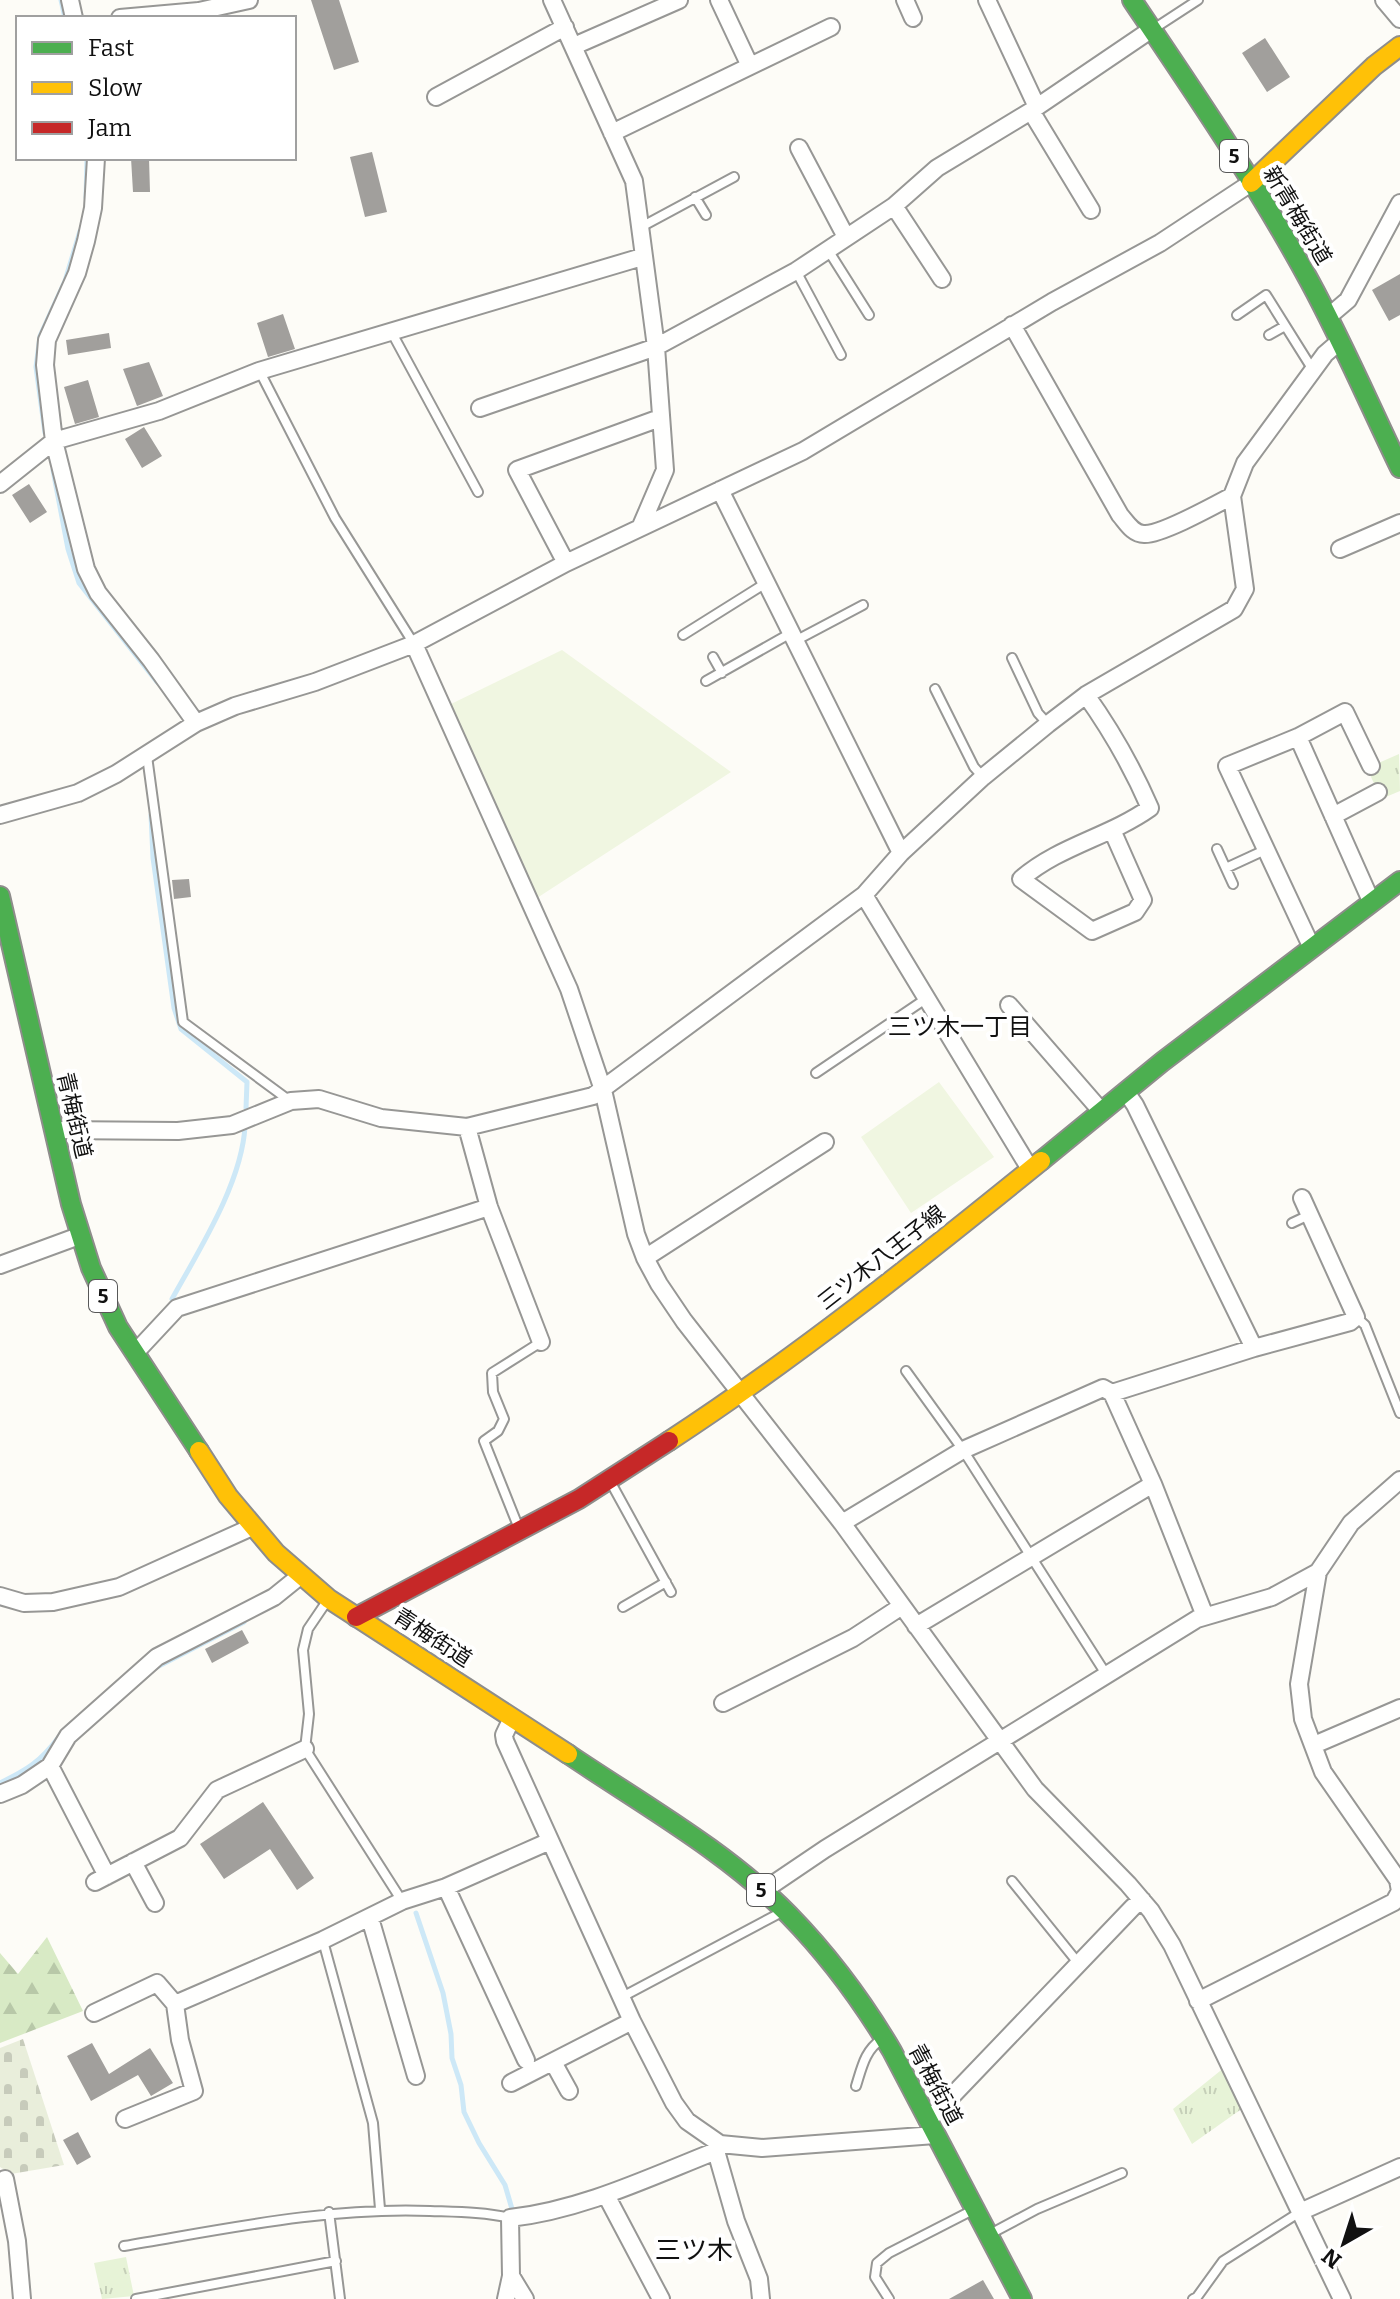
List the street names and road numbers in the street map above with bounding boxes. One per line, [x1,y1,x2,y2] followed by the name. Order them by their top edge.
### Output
[1220,140,1248,172] road number: 5
[1258,161,1337,269] street label: 新青梅街道
[51,1069,98,1161] street label: 青梅街道
[812,1199,950,1315] street label: 三ツ木八王子線
[89,1280,117,1312] road number: 5
[388,1602,477,1673] street label: 青梅街道
[747,1874,775,1906] road number: 5
[903,2039,968,2129] street label: 青梅街道

